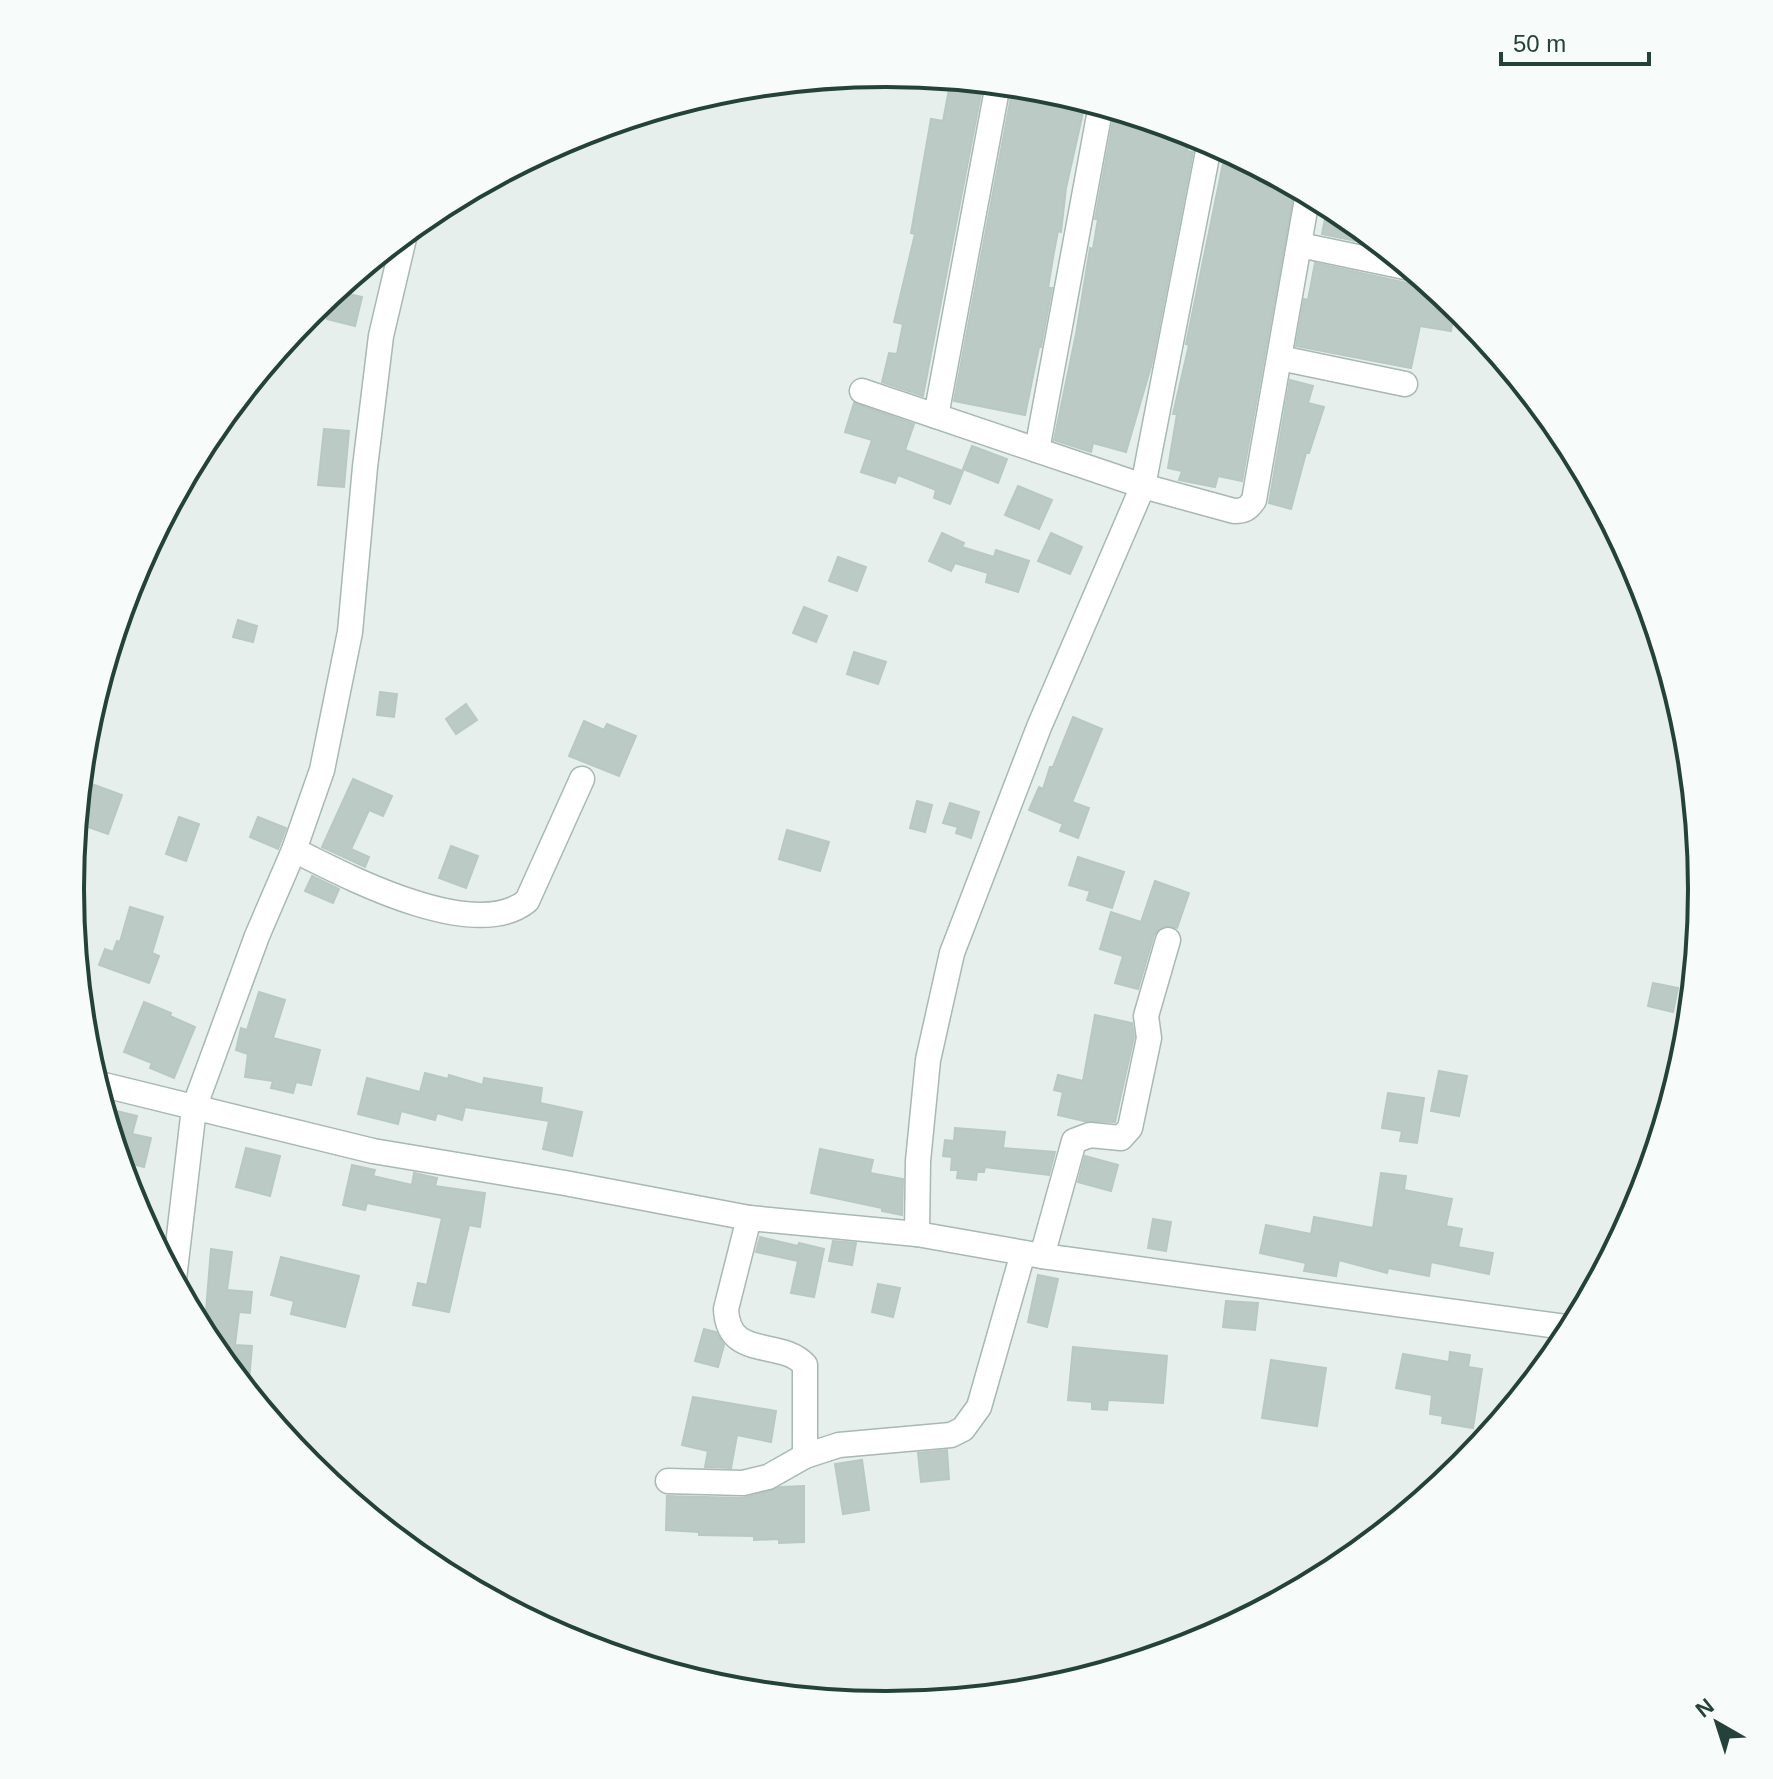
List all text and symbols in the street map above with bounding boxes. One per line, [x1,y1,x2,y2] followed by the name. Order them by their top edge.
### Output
[1501,16,1649,66] scale bar
[1513,30,1566,57] text: 50 m
[1677,1683,1757,1763] north arrow
[1691,1693,1719,1723] text: N

